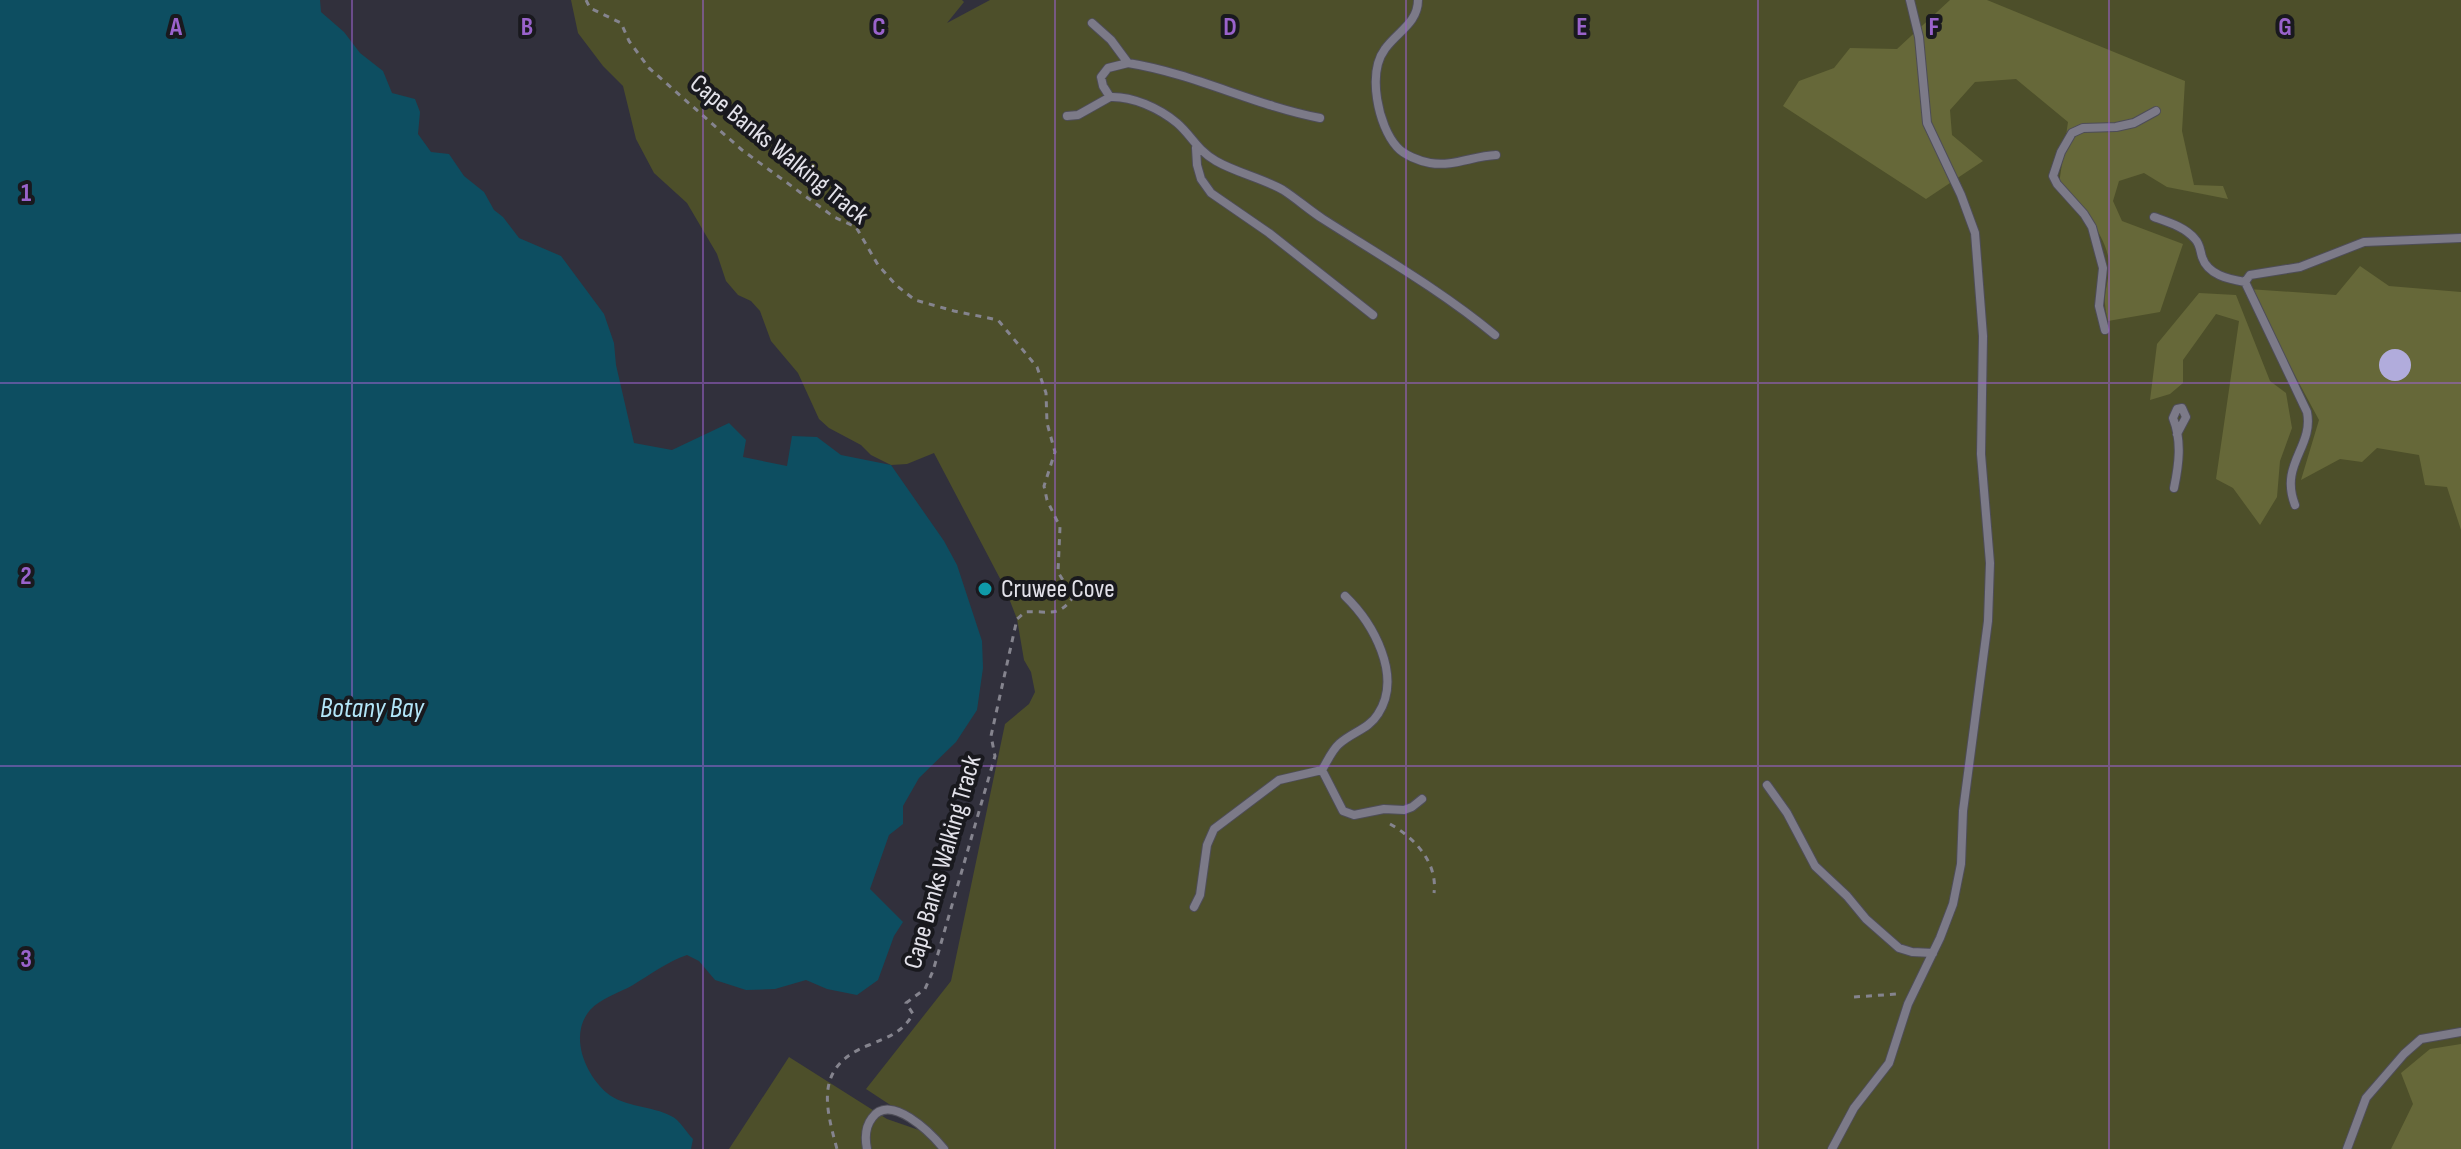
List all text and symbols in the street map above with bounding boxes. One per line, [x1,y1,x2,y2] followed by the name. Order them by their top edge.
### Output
[169,12,183,43] text: A
[521,12,533,43] text: B
[872,12,886,43] text: C
[1223,12,1237,43] text: D
[1576,12,1588,43] text: E
[1929,12,1940,43] text: F
[2278,12,2292,43] text: G
[683,68,875,232] street label: Cape Banks Walking Track
[21,178,31,209] text: 1
[20,561,32,592] text: 2
[1001,574,1115,605] place label: Cruwee Cove
[976,580,994,598] marker: Cruwee Cove
[320,692,425,725] water label: Botany Bay
[898,752,988,972] street label: Cape Banks Walking Track
[20,944,32,975] text: 3

